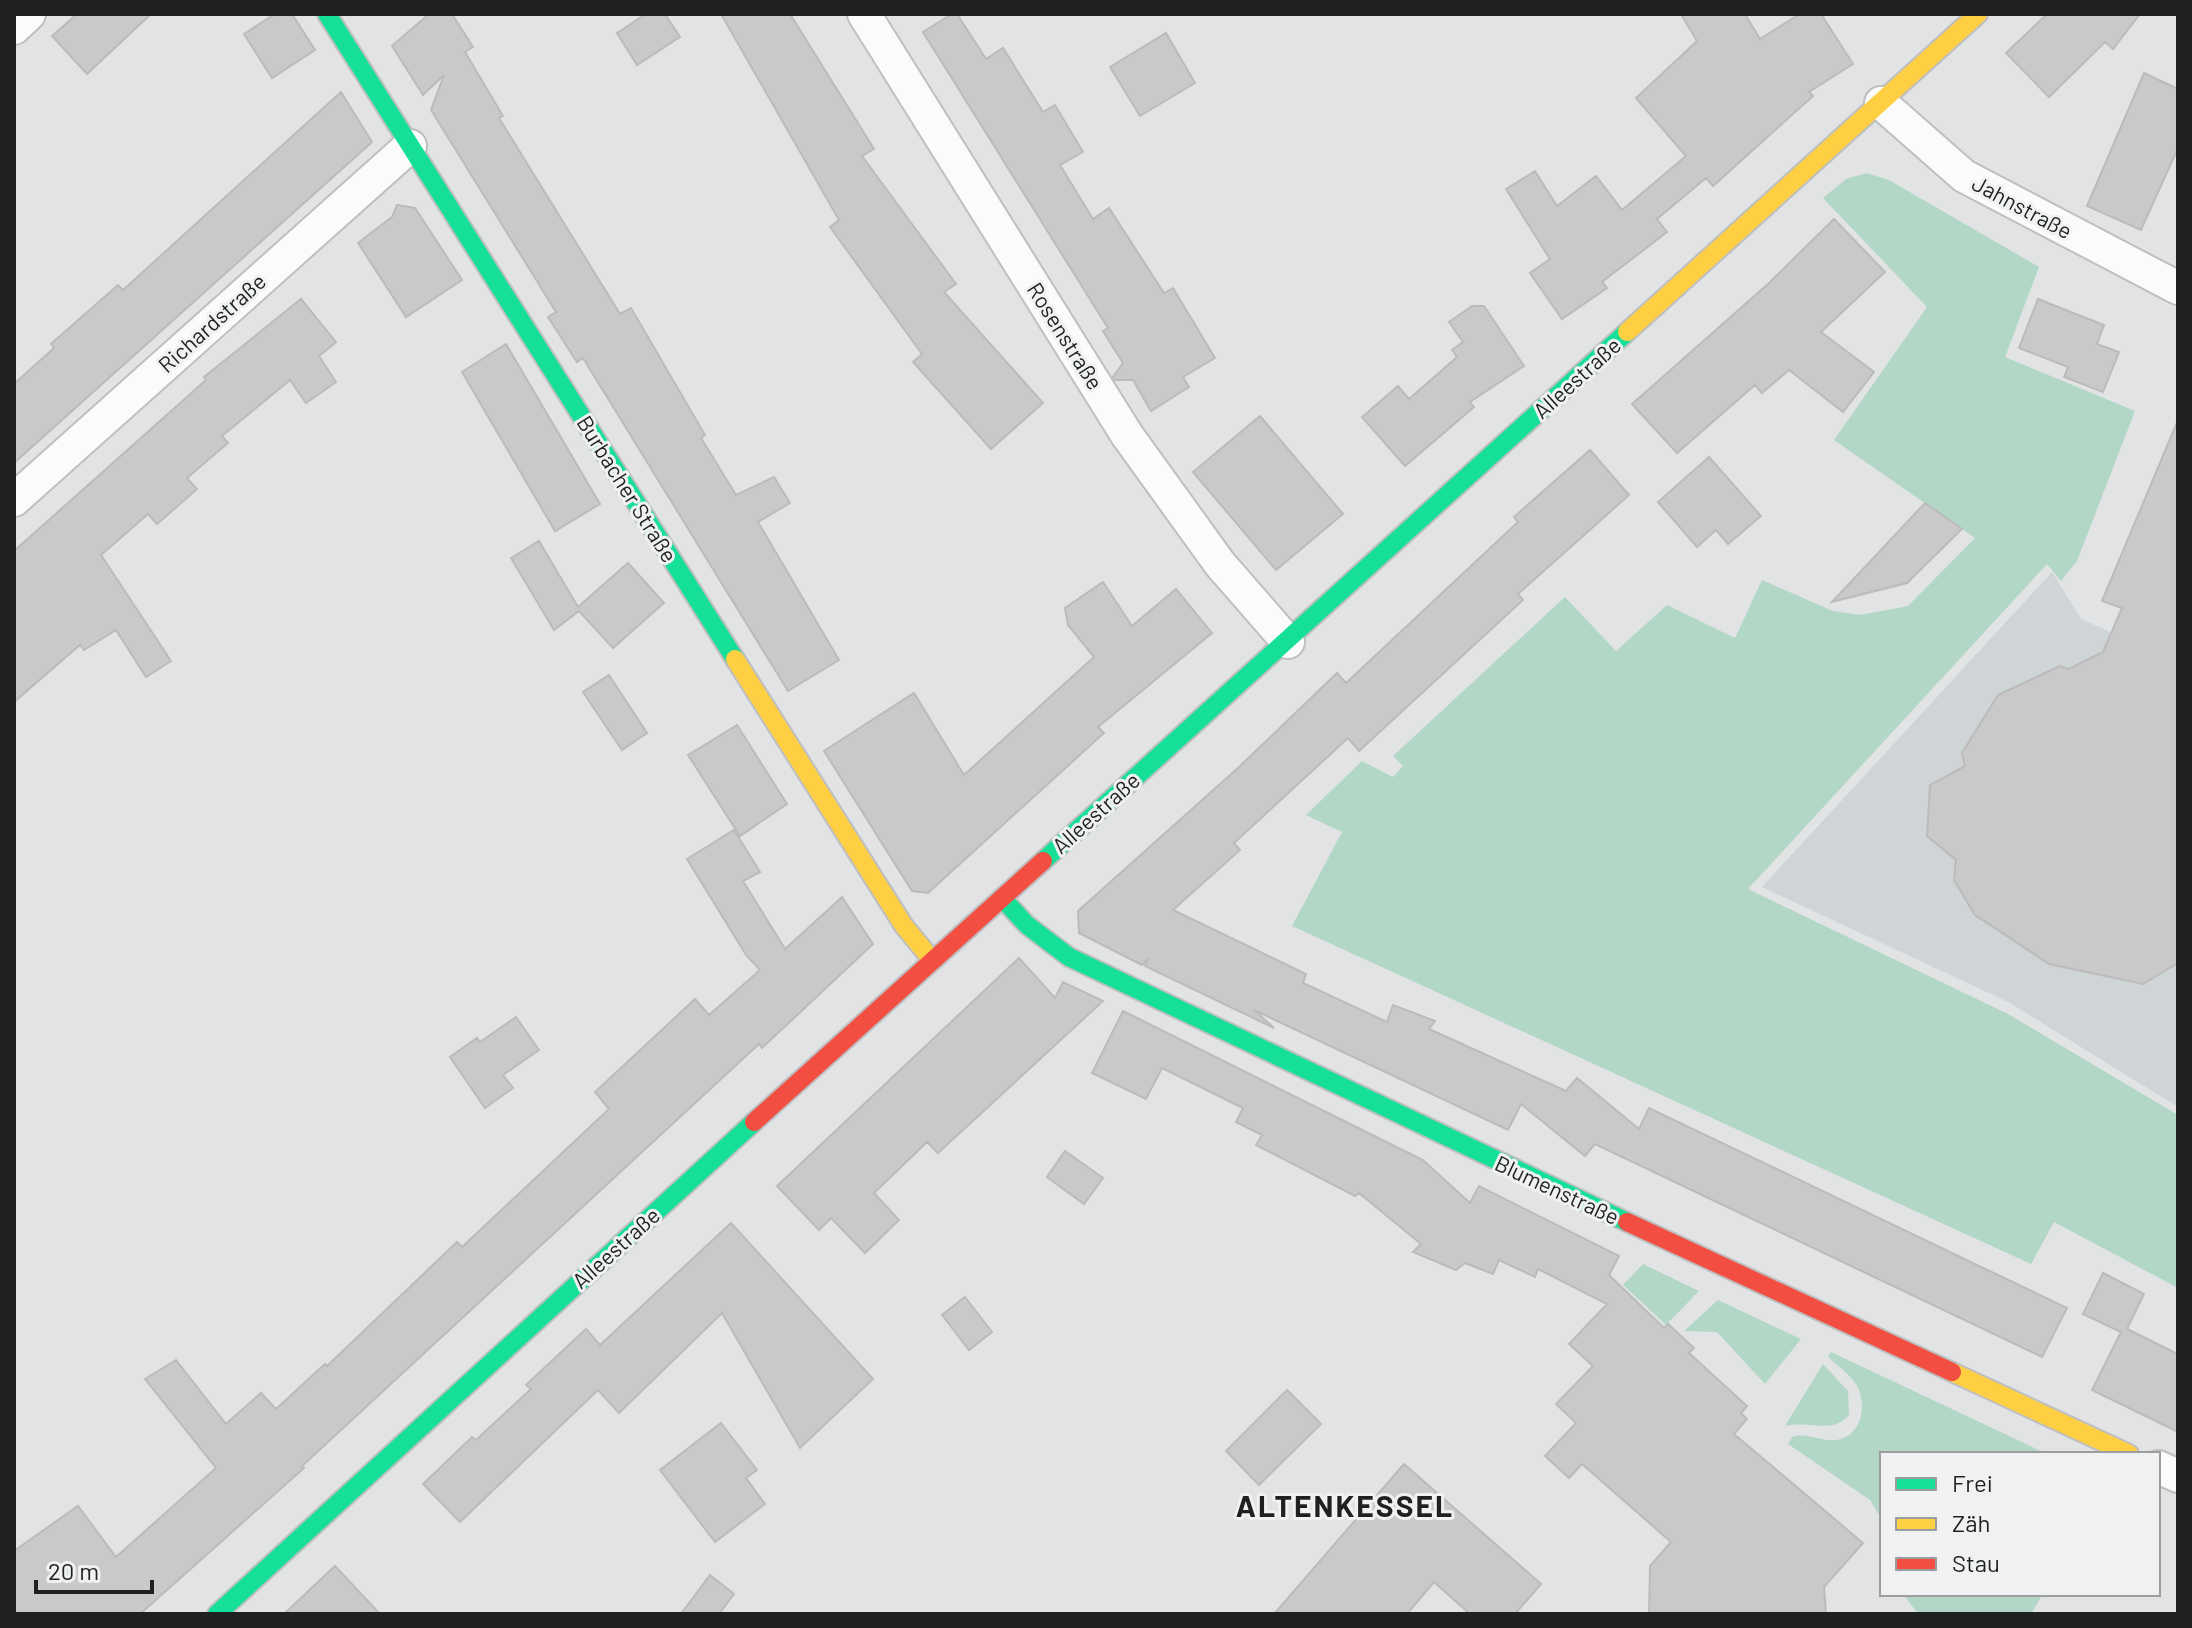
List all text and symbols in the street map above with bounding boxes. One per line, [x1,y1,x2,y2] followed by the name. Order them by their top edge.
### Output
[1968,169,2077,243] street label: Jahnstraße
[152,267,270,377] street label: Richardstraße
[1023,277,1109,394] street label: Rosenstraße
[1527,331,1625,423] street label: Alleestraße
[572,410,683,567] street label: Burbacher Straße
[1046,766,1144,858] street label: Alleestraße
[1491,1149,1624,1229] street label: Blumenstraße
[566,1201,664,1293] street label: Alleestraße
[1880,1452,2160,1596] legend
[1952,1468,1993,1497] text: Frei
[1236,1487,1454,1523] district label: ALTENKESSEL
[1952,1508,1990,1537] text: Zäh
[36,1544,152,1594] scale bar
[1952,1548,2000,1577] text: Stau
[48,1556,99,1585] text: 20 m

